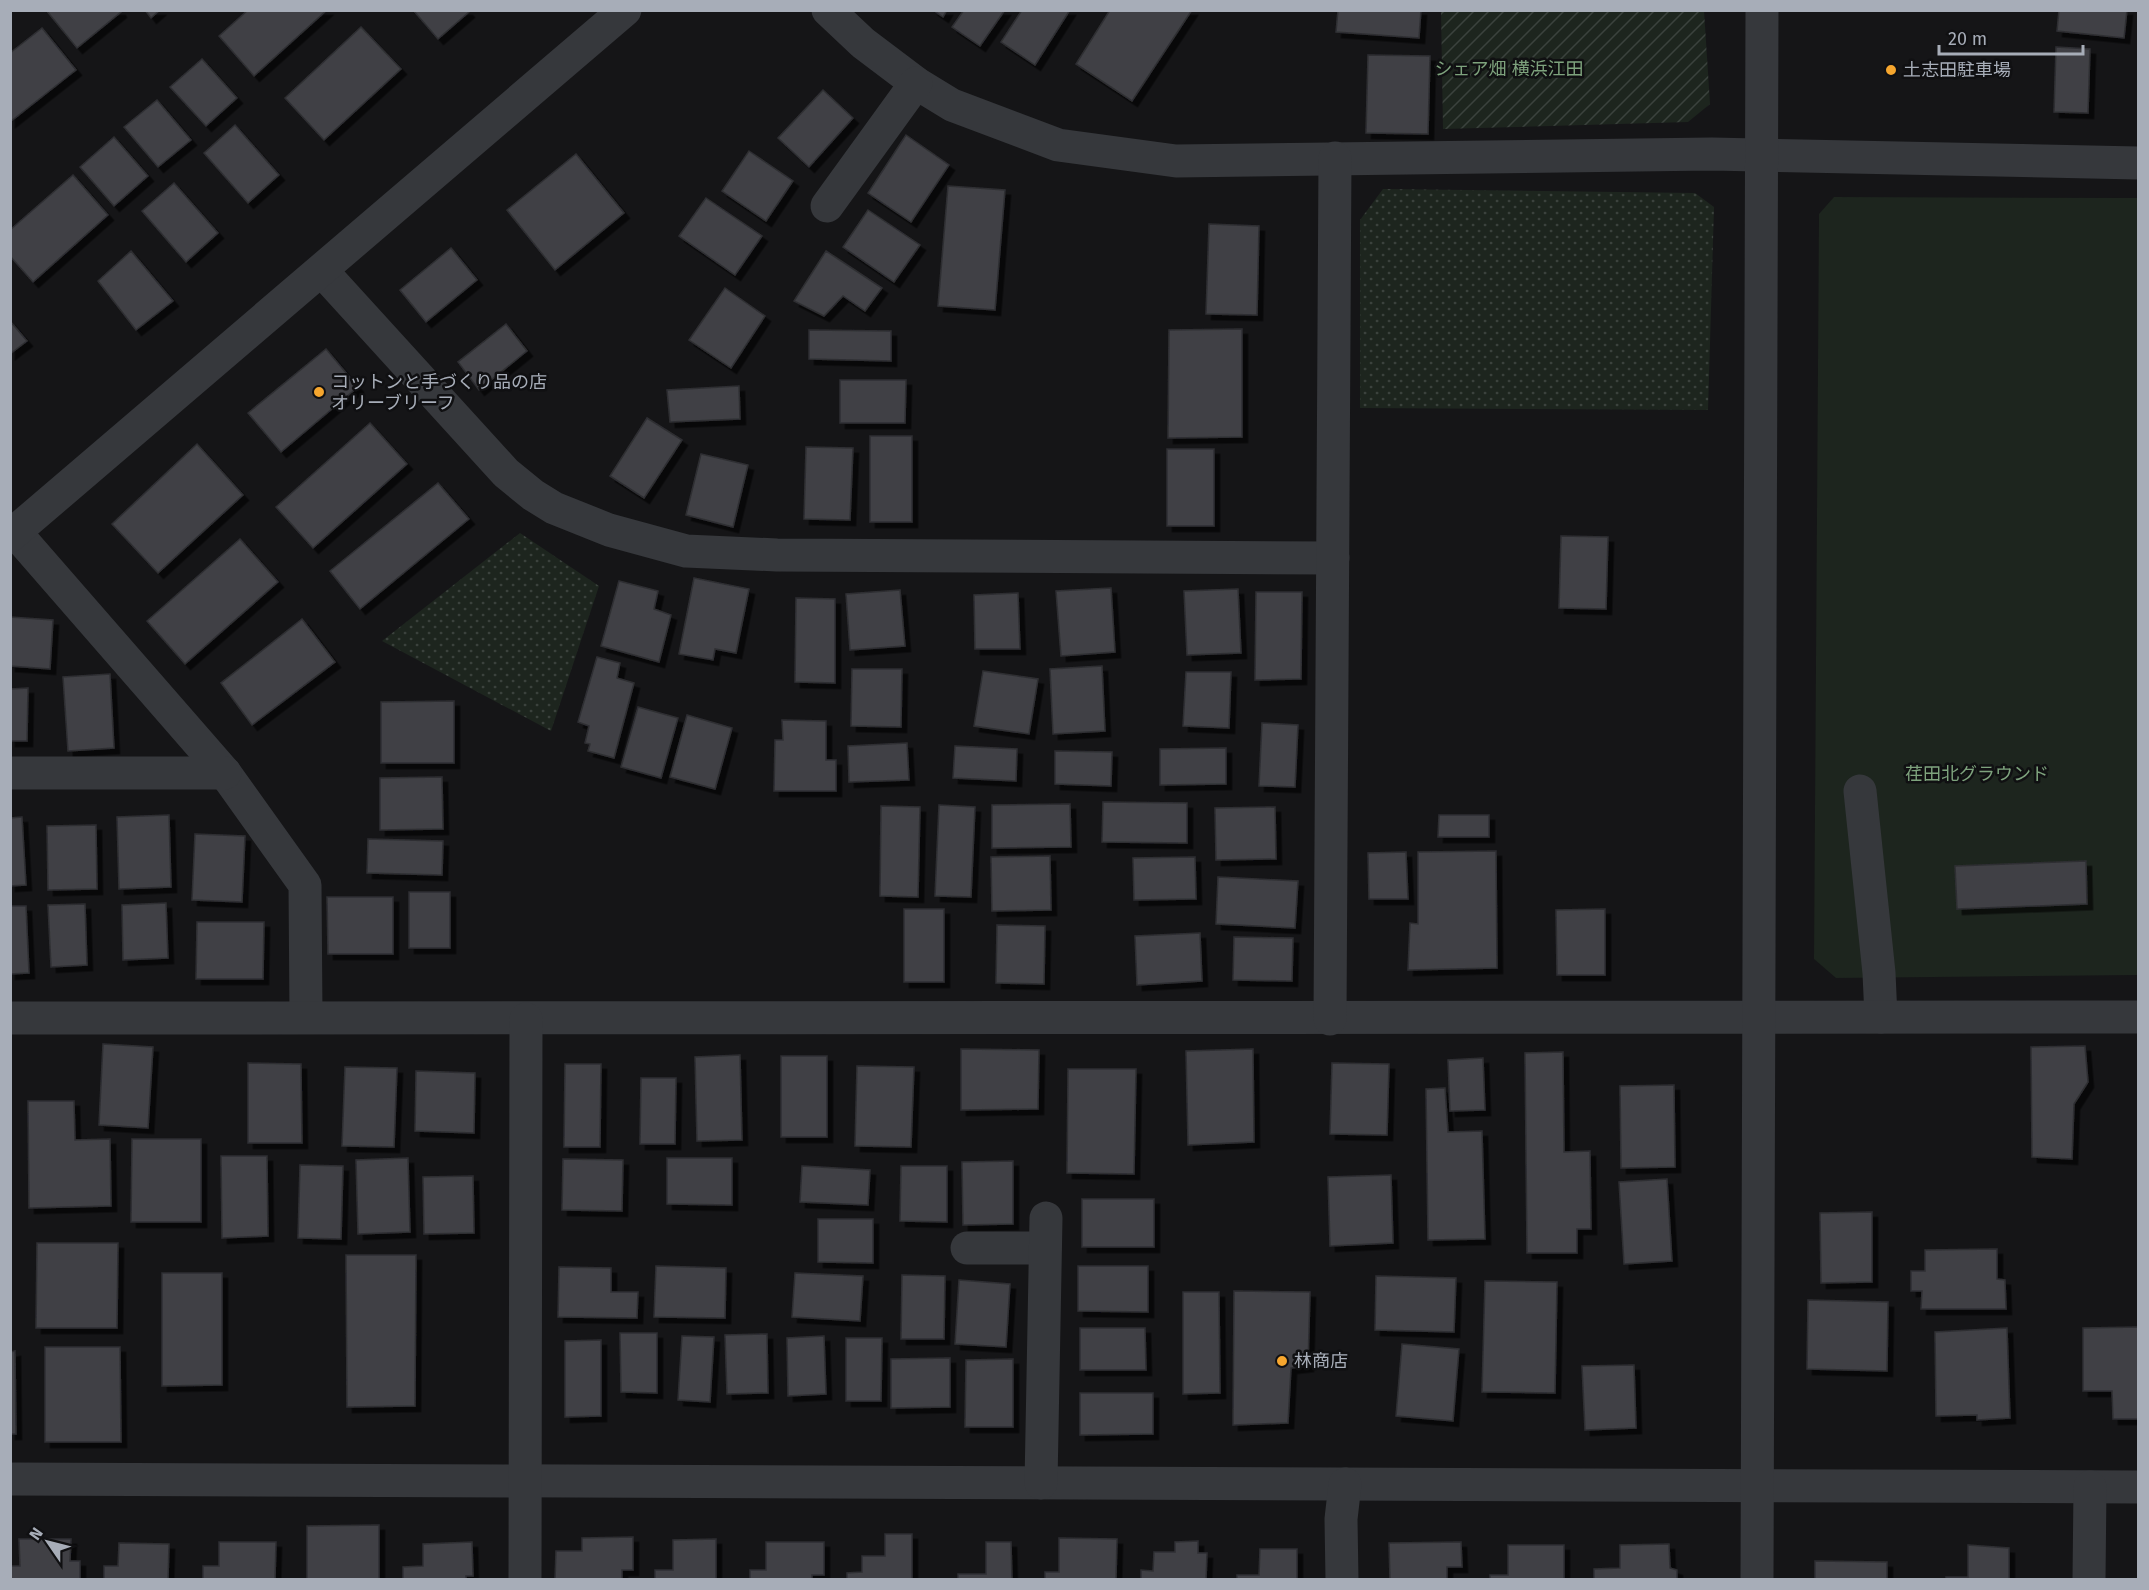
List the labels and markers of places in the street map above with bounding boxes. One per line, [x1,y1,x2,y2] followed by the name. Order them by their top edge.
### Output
[1903,59,2011,81] place label: 土志田駐車場
[1884,63,1898,77] marker: 土志田駐車場
[331,371,547,414] place label: コットンと手づくり品の店 オリーブリーフ
[312,385,326,399] marker: コットンと手づくり品の店 オリーブリーフ
[1294,1350,1348,1372] place label: 林商店
[1275,1354,1289,1368] marker: 林商店

